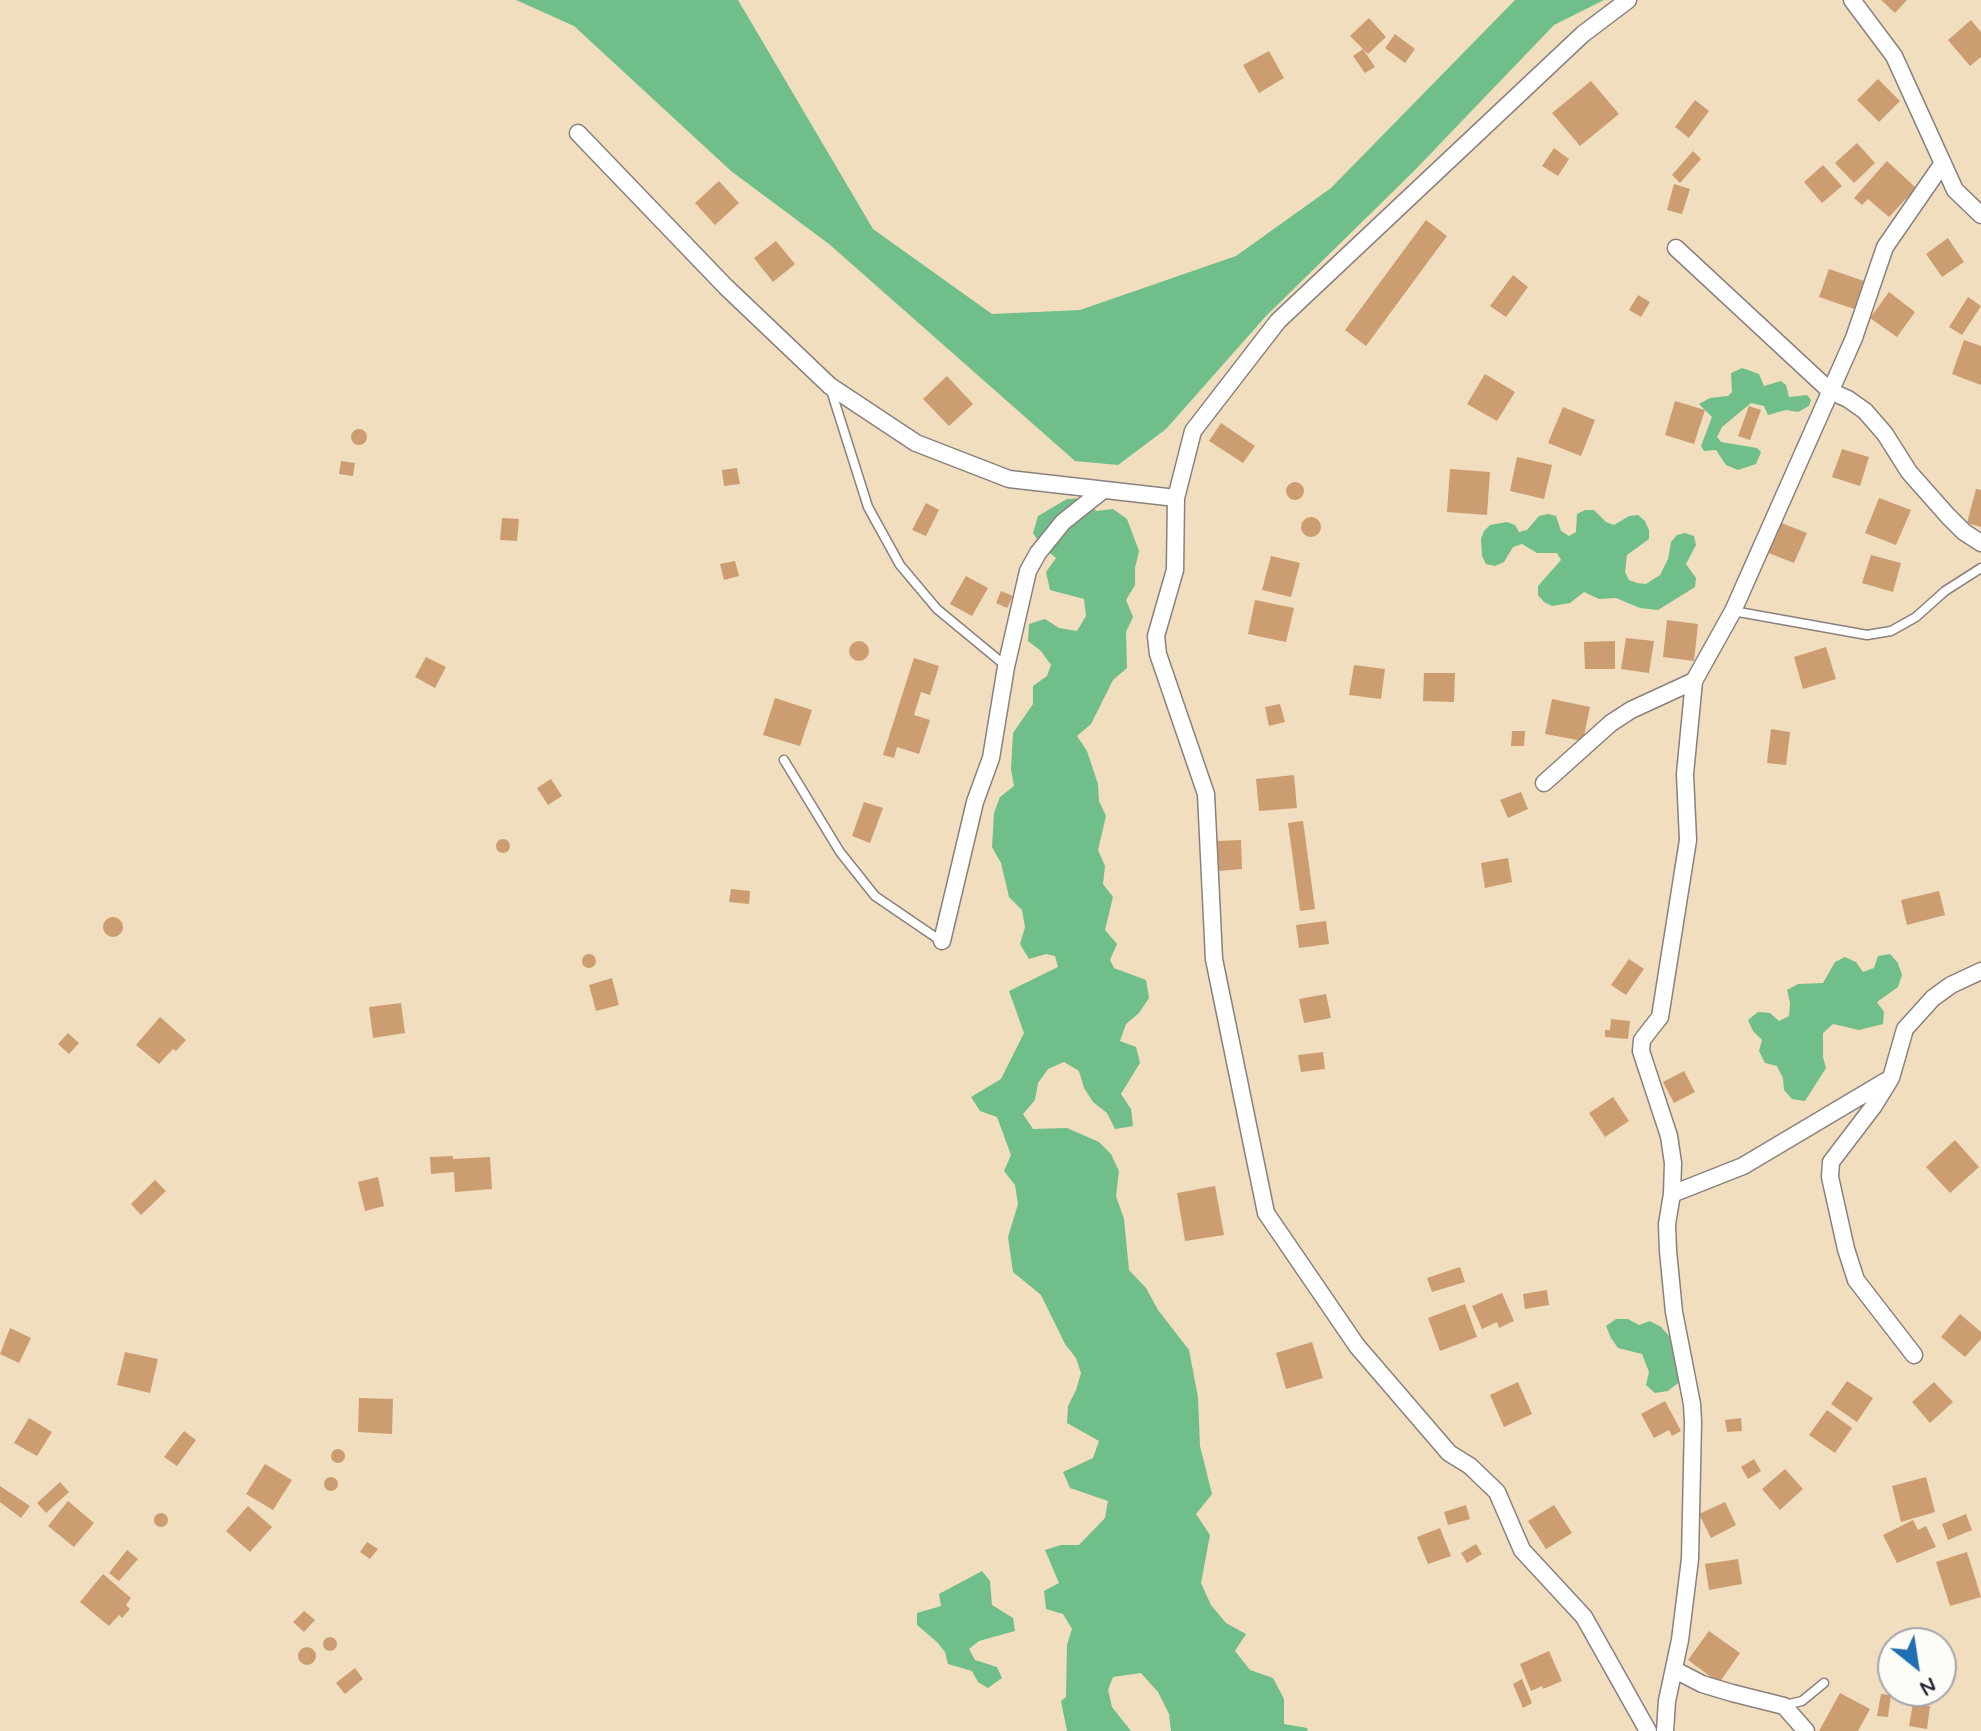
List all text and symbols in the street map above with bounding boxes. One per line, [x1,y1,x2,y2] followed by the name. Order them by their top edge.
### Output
[1877,1627,1957,1707] north arrow
[1915,1670,1941,1702] text: N

